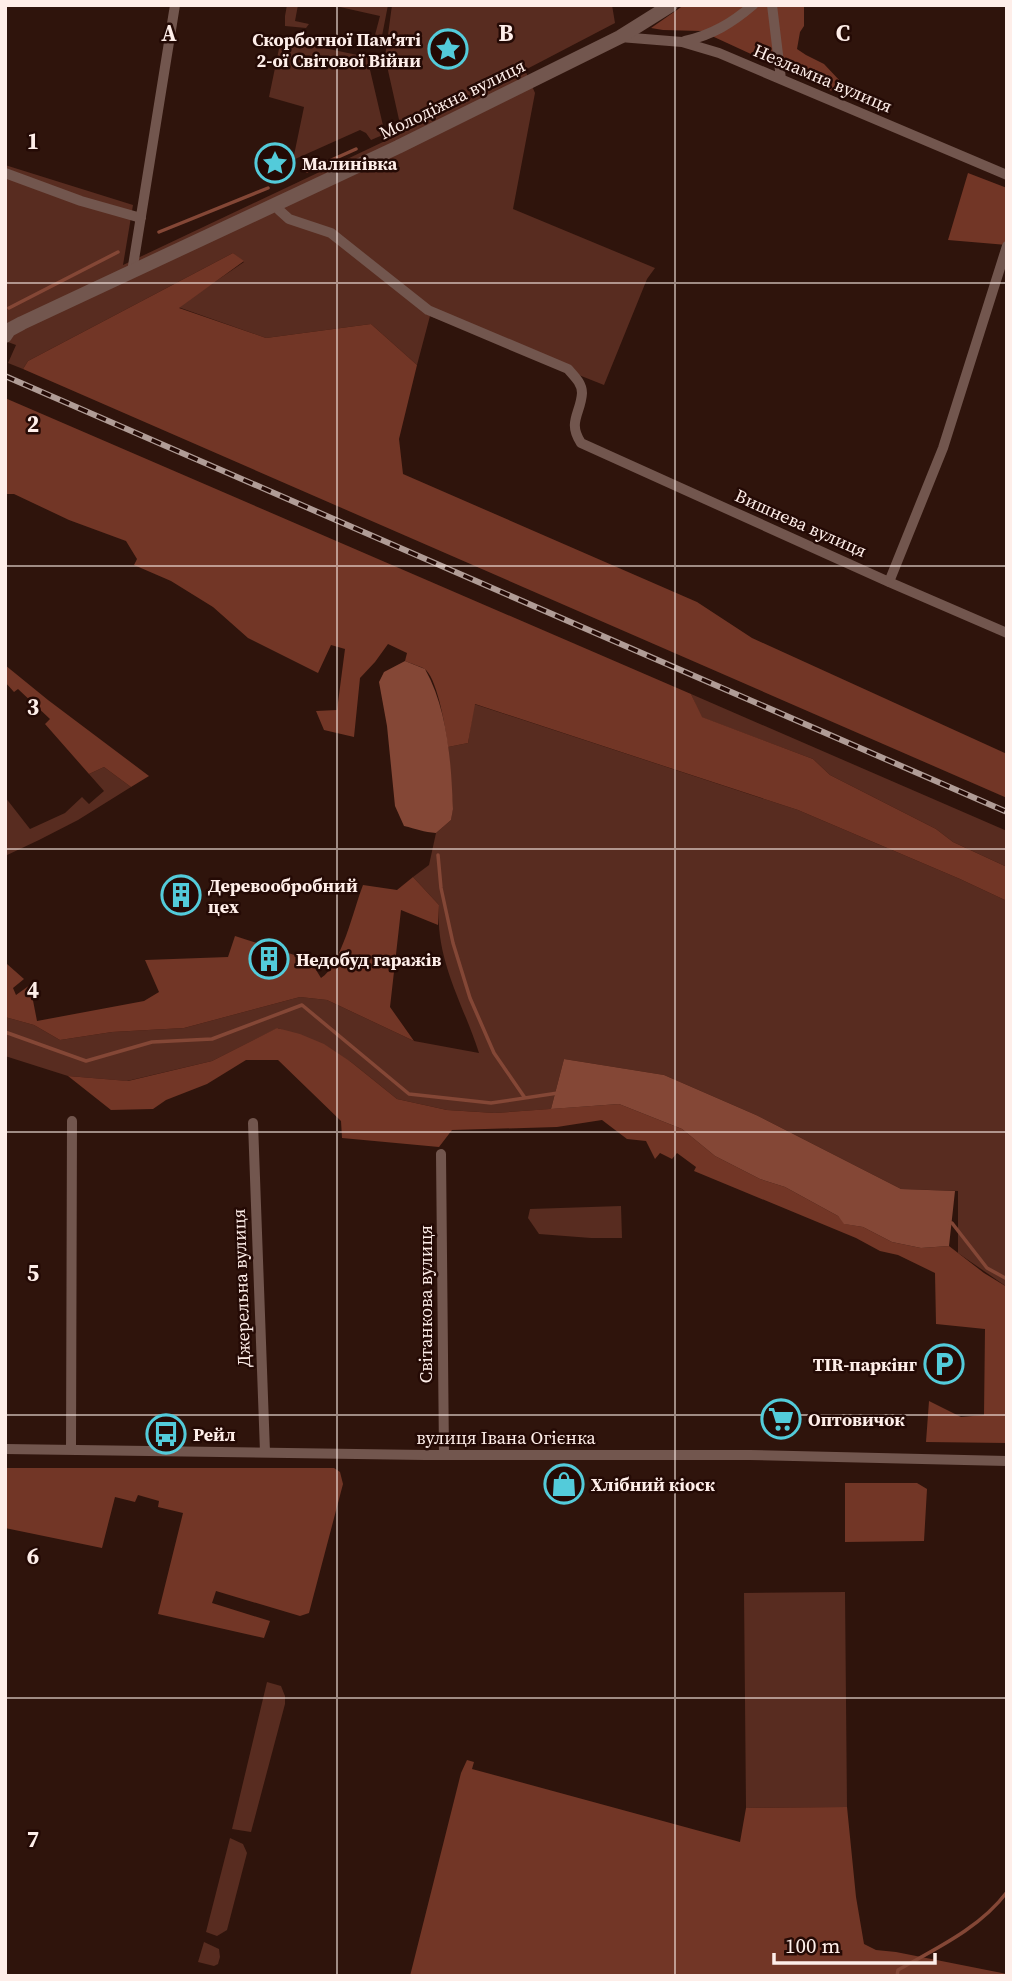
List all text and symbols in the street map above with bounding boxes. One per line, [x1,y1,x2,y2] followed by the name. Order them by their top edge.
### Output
[161,17,177,49] text: A
[499,17,514,49] text: B
[836,17,850,49] text: C
[252,27,421,73] place label: Скорботної Пам'яті 2-ої Світової Війни
[427,28,469,70] place icon: Скорботної Пам'яті 2-ої Світової Війни
[750,37,896,119] street label: Незламна вулиця
[375,53,529,145] street label: Молодіжна вулиця
[27,125,39,157] text: 1
[254,142,296,184] place icon: Малинівка
[302,151,398,176] place label: Малинівка
[27,408,39,440] text: 2
[731,483,871,563] street label: Вишнева вулиця
[27,691,39,723] text: 3
[208,873,358,919] place label: Деревообробний цех
[160,874,202,916] building icon: Деревообробний цех
[248,938,290,980] building icon: Недобуд гаражів
[296,947,441,972] place label: Недобуд гаражів
[27,974,39,1006] text: 4
[226,1208,256,1368] street label: Джерельна вулиця
[413,1225,438,1383] street label: Світанкова вулиця
[27,1257,39,1289] text: 5
[923,1343,965,1385] parking icon: TIR-паркінг
[813,1352,917,1377] place label: TIR-паркінг
[760,1398,802,1440] supermarket icon: Оптовичок
[808,1407,905,1432] place label: Оптовичок
[145,1413,187,1455] bus stop icon: Рейл
[193,1422,236,1447] place label: Рейл
[416,1425,597,1450] street label: вулиця Івана Огієнка
[543,1463,585,1505] shop icon: Хлібний кіоск
[591,1472,716,1497] place label: Хлібний кіоск
[27,1540,39,1572] text: 6
[27,1823,39,1855] text: 7
[774,1922,935,1966] scale bar
[785,1931,840,1960] text: 100 m

